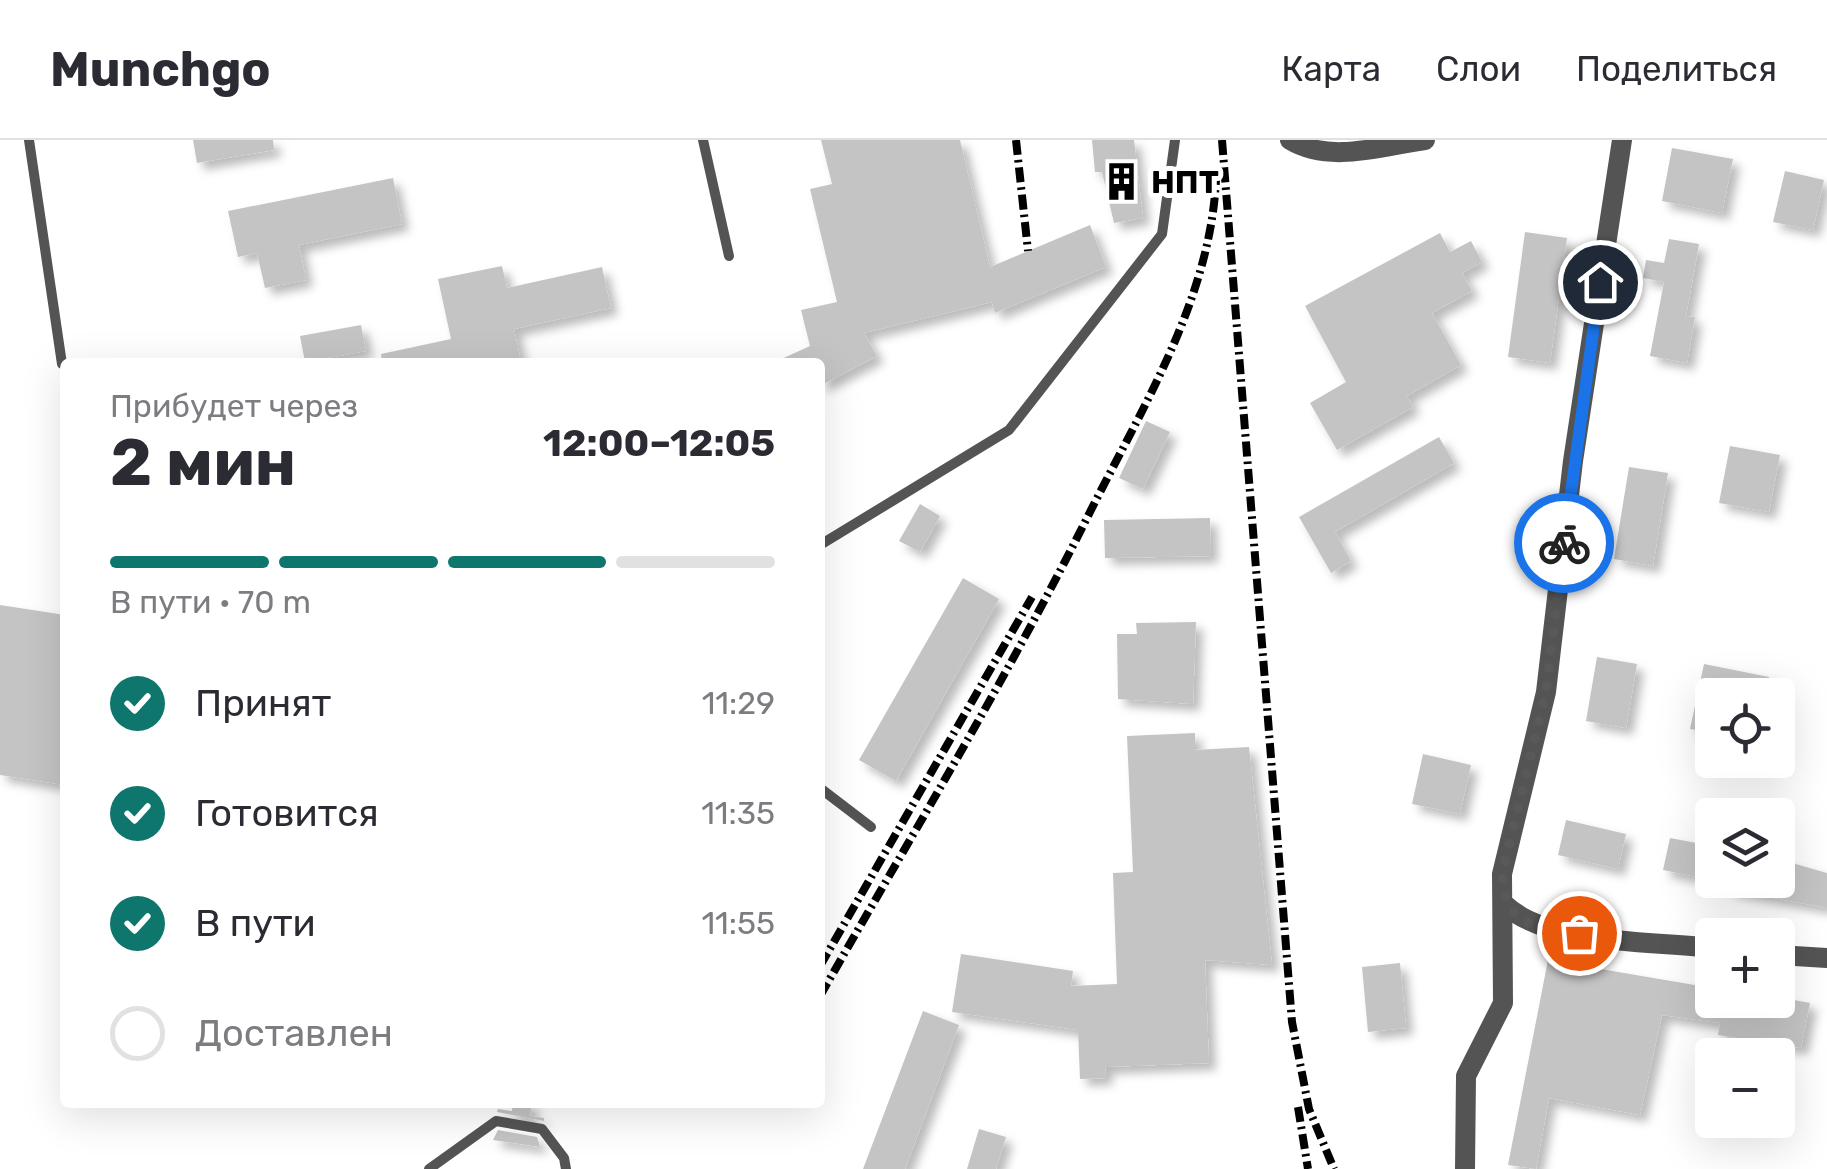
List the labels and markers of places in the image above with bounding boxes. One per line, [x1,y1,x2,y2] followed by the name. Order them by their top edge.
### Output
[1100,161,1142,203] building icon: НПТ
[1151,163,1219,201] place label: НПТ
[1558,240,1643,325] pin
[1537,891,1622,976] pin

